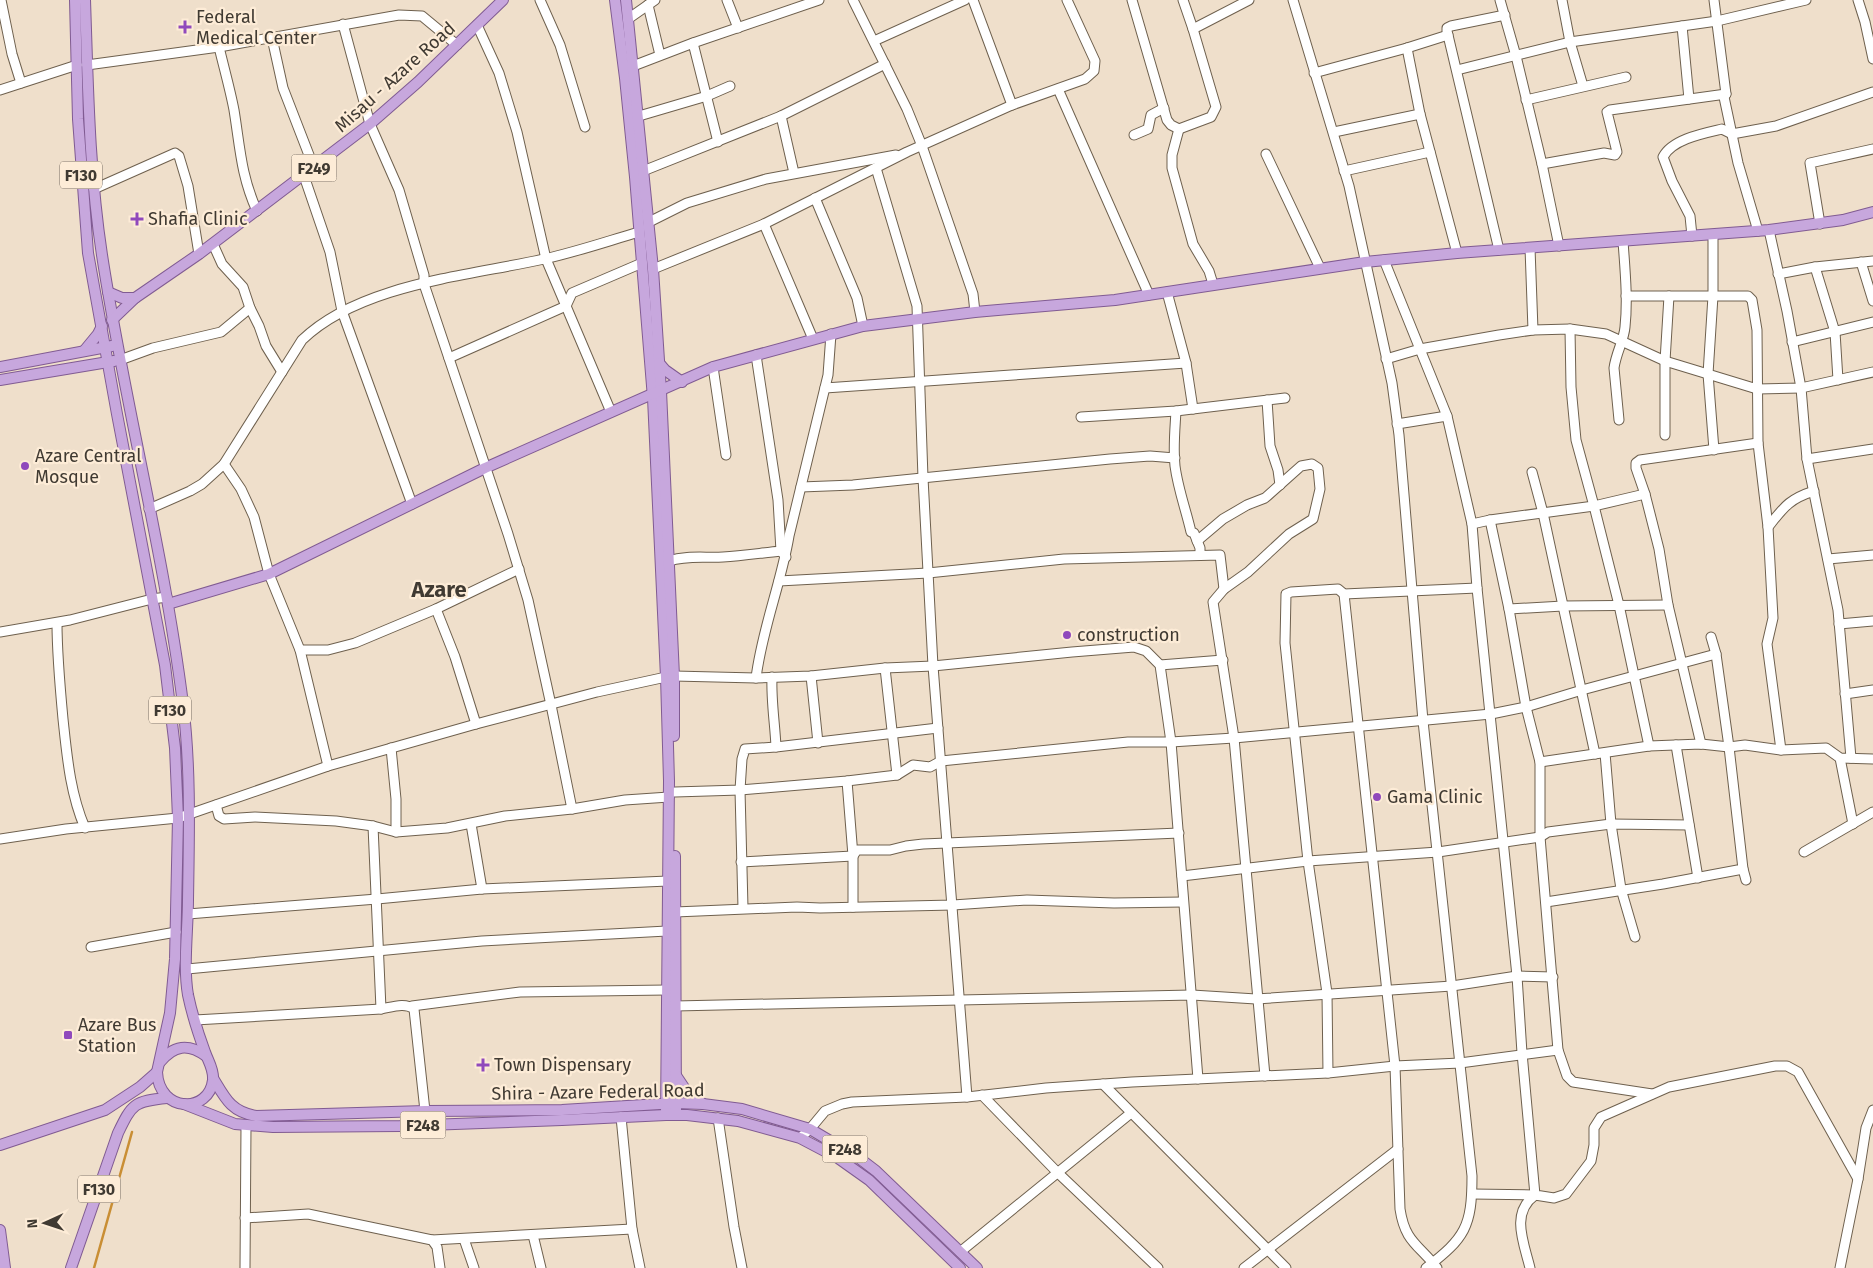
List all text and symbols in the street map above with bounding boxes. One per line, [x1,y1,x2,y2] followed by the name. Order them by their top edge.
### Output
[196,6,317,49] place label: Federal Medical Center
[330,17,460,137] street label: Misau - Azare Road
[178,20,192,34] marker: Federal Medical Center
[292,154,336,182] road number: F249
[60,162,102,188] road number: F130
[148,208,248,230] place label: Shafia Clinic
[130,212,144,226] marker: Shafia Clinic
[35,445,141,488] place label: Azare Central Mosque
[19,460,31,472] marker: Azare Central Mosque
[410,576,467,603] district label: Azare
[1077,624,1180,646] place label: construction
[1061,629,1073,641] marker: construction
[149,696,191,724] road number: F130
[1387,786,1483,808] place label: Gama Clinic
[1371,791,1383,803] marker: Gama Clinic
[78,1014,157,1057] place label: Azare Bus Station
[62,1029,74,1041] marker: Azare Bus Station
[494,1054,631,1076] place label: Town Dispensary
[476,1058,490,1072] marker: Town Dispensary
[491,1079,705,1105] street label: Shira - Azare Federal Road
[400,1112,446,1138] road number: F248
[822,1136,868,1162] road number: F248
[78,1176,120,1202] road number: F130
[20,1198,70,1248] north arrow
[24,1219,41,1229] text: N

